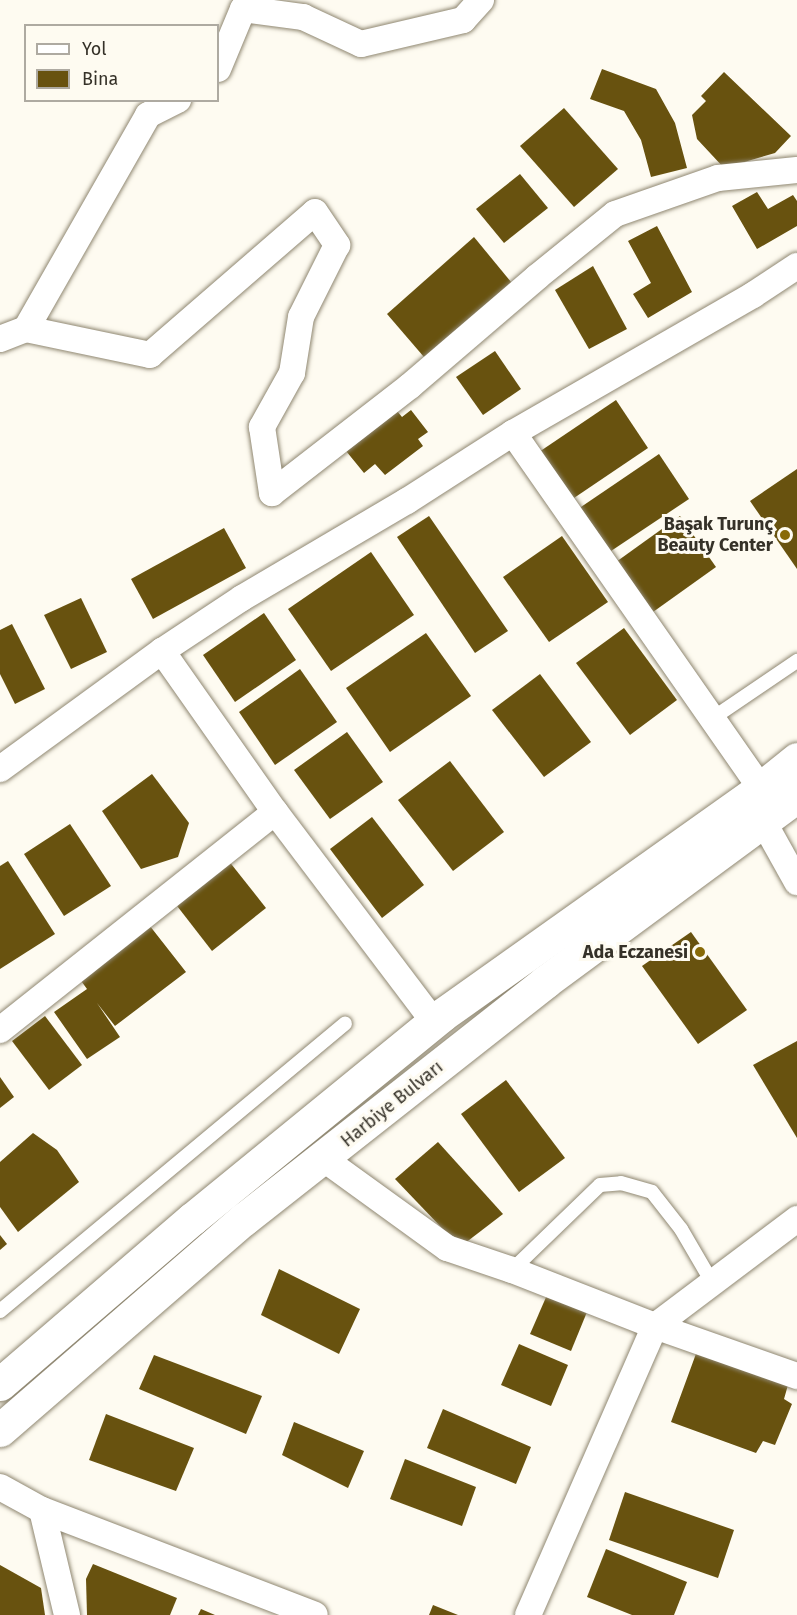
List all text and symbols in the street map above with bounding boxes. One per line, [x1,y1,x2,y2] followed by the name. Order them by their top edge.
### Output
[24,24,219,102] legend
[82,38,107,60] text: Yol
[82,68,118,90] text: Bina
[657,514,773,556] place label: Başak Turunç Beauty Center
[778,528,792,542] marker: Başak Turunç Beauty Center
[583,941,688,963] place label: Ada Eczanesi
[693,945,707,959] marker: Ada Eczanesi
[337,1056,447,1152] street label: Harbiye Bulvarı

